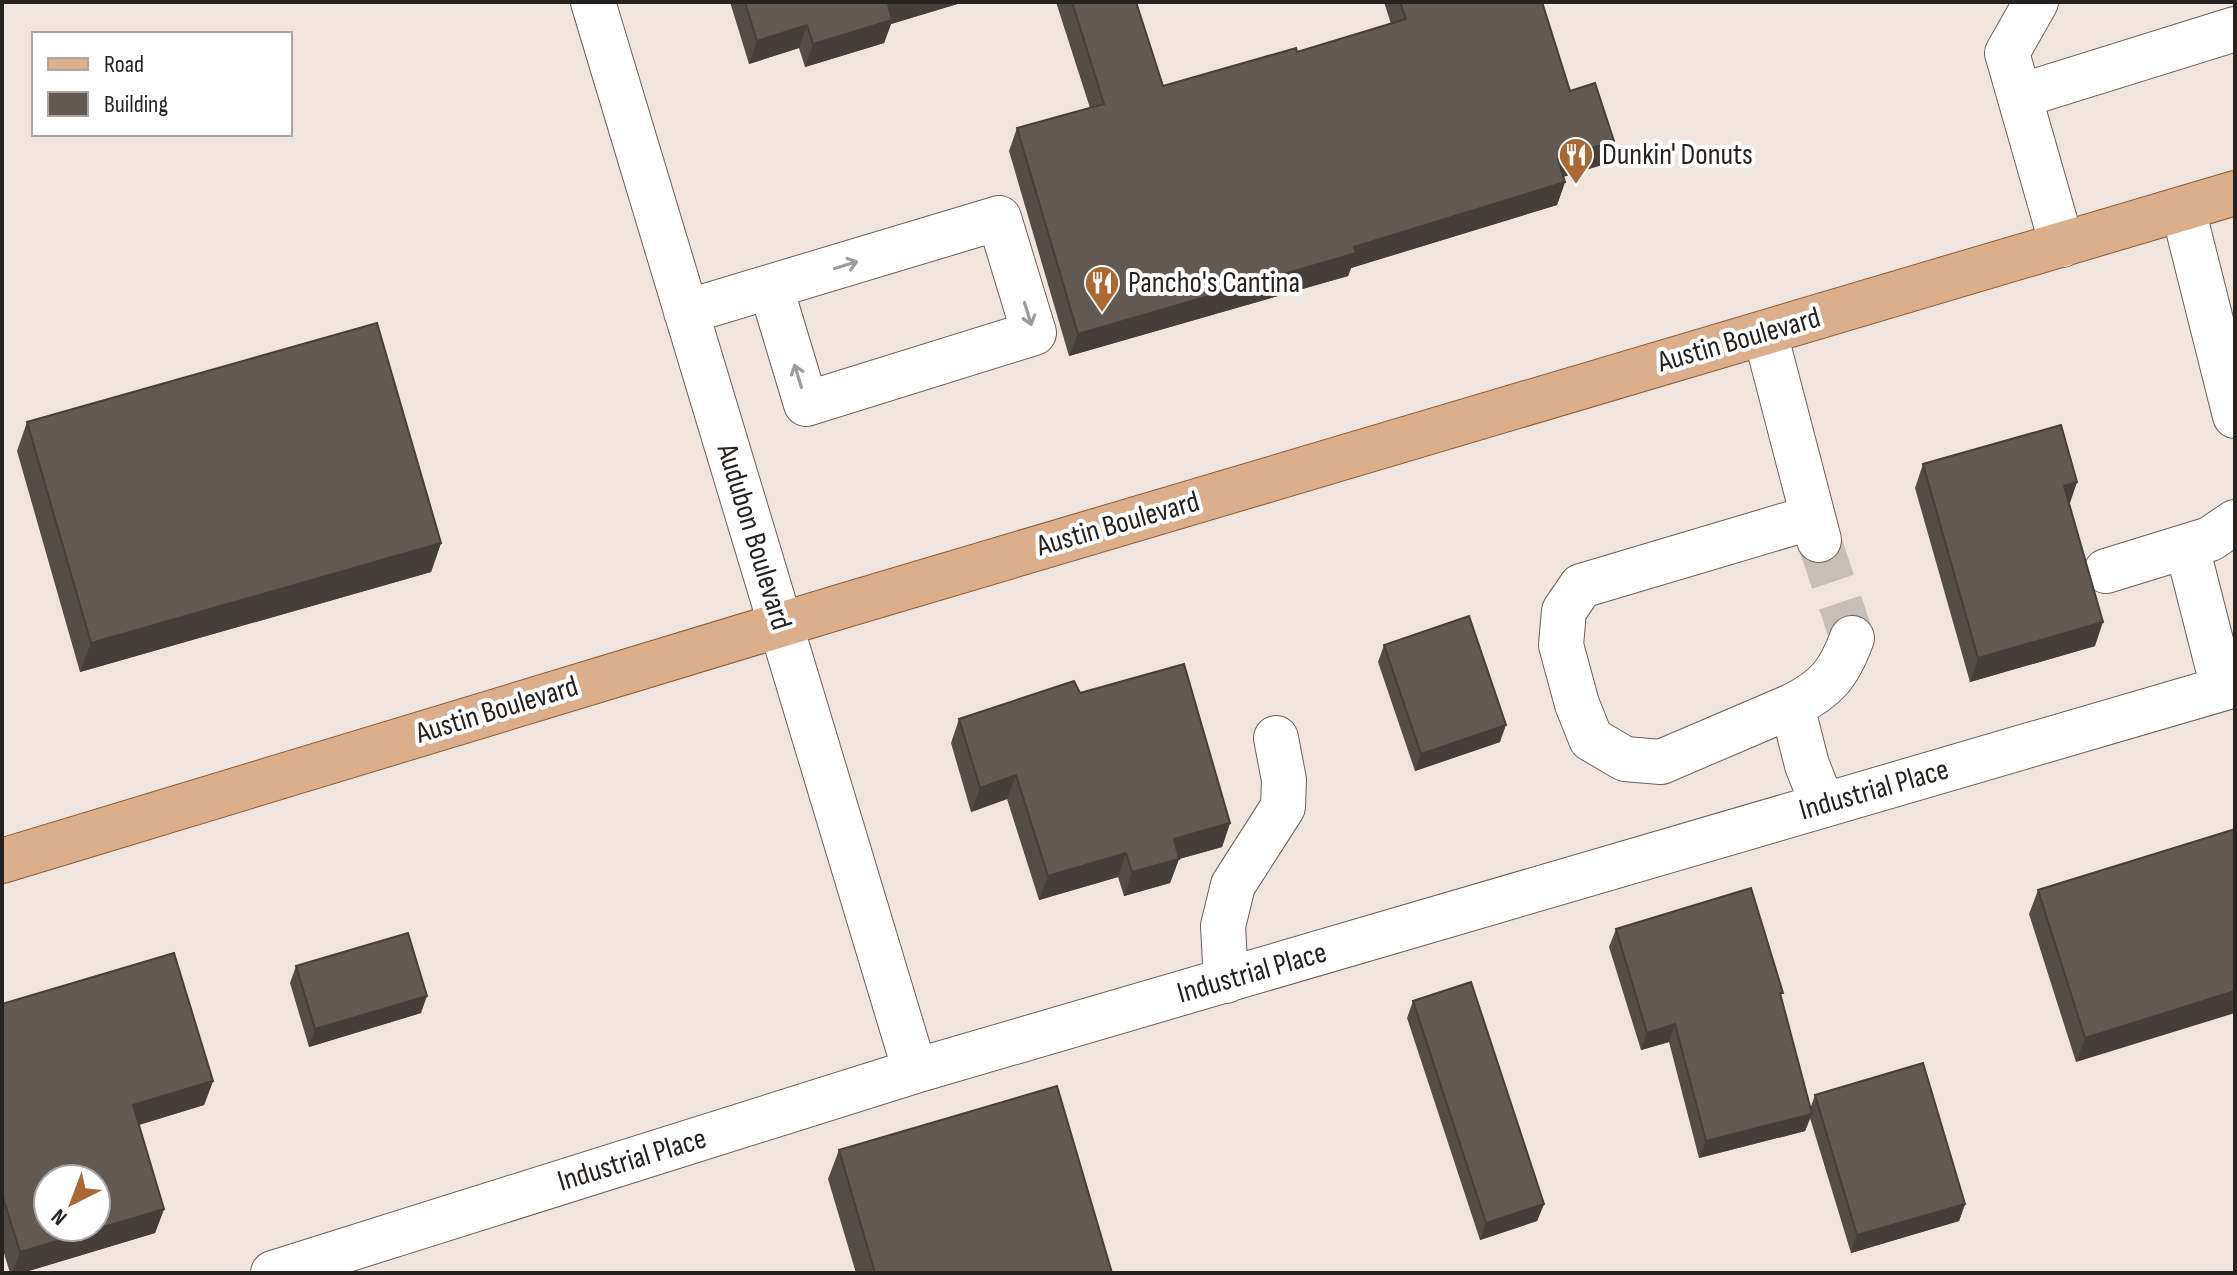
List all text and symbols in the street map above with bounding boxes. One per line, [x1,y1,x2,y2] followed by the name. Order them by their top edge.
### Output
[32,32,292,136] legend
[104,50,144,79] text: Road
[104,90,168,119] text: Building
[1557,136,1595,186] restaurant icon: Dunkin' Donuts
[1602,137,1753,173] place label: Dunkin' Donuts
[832,257,858,272] one-way arrow
[1083,264,1121,314] restaurant icon: Pancho's Cantina
[1128,265,1300,301] place label: Pancho's Cantina
[1021,300,1036,326] one-way arrow
[1653,300,1825,381] street label: Austin Boulevard
[790,364,805,390] one-way arrow
[708,439,799,634] street label: Audubon Boulevard
[1032,484,1204,565] street label: Austin Boulevard
[411,668,582,752] street label: Austin Boulevard
[1795,752,1953,828] street label: Industrial Place
[1173,935,1331,1011] street label: Industrial Place
[553,1120,711,1200] street label: Industrial Place
[32,1163,112,1243] north arrow
[46,1203,73,1231] text: N

